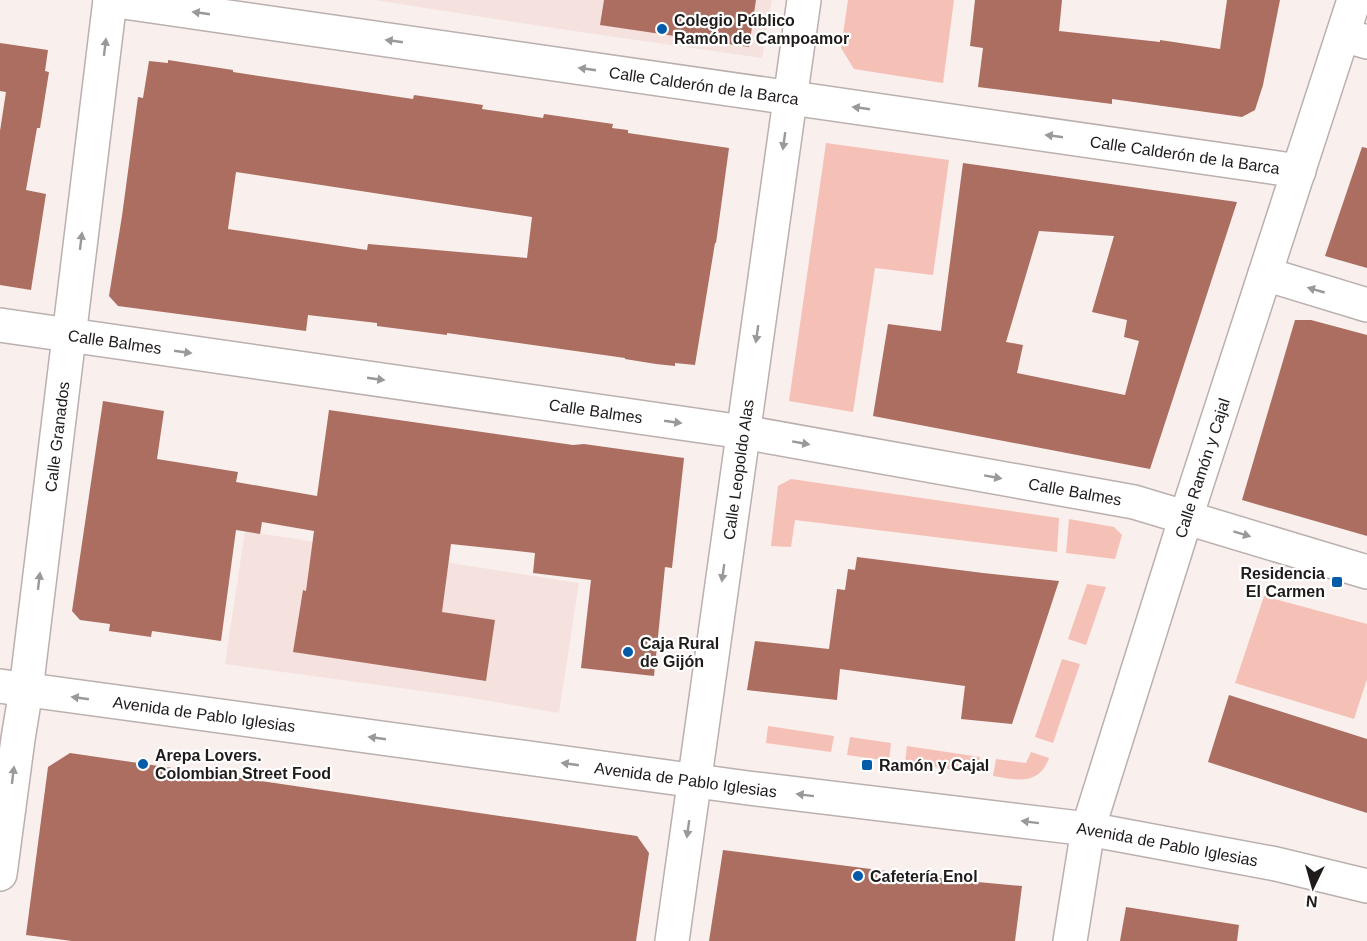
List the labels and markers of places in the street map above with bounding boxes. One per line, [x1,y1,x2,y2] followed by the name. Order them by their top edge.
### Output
[674,12,849,47] place label: Colegio Público Ramón de Campoamor
[655,22,669,36] marker: Colegio Público Ramón de Campoamor
[1241,565,1325,600] place label: Residencia El Carmen
[1330,575,1344,589] marker: Residencia El Carmen
[640,635,719,670] place label: Caja Rural de Gijón
[621,645,635,659] marker: Caja Rural de Gijón
[155,747,331,782] place label: Arepa Lovers. Colombian Street Food
[136,757,150,771] marker: Arepa Lovers. Colombian Street Food
[879,757,989,774] place label: Ramón y Cajal
[860,758,874,772] marker: Ramón y Cajal
[870,868,978,885] place label: Cafetería Enol
[851,869,865,883] marker: Cafetería Enol

